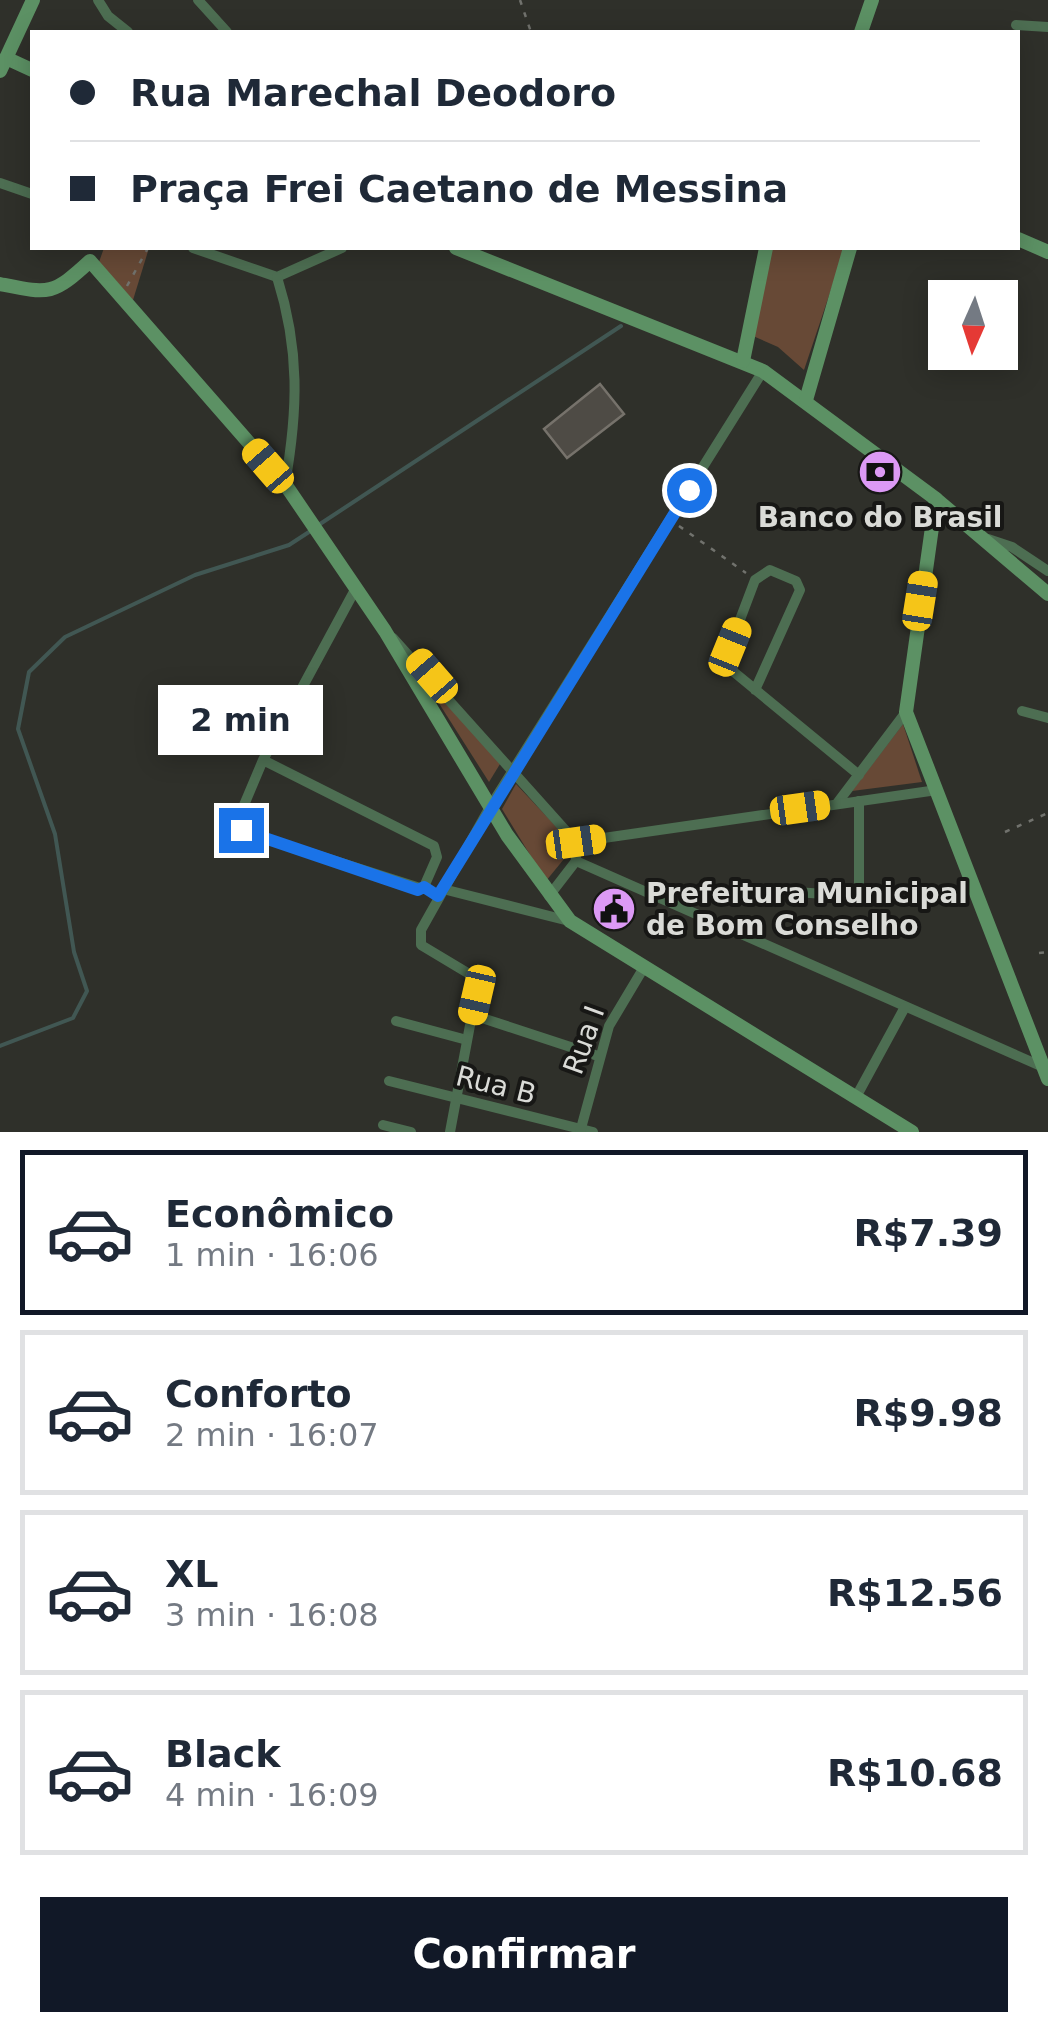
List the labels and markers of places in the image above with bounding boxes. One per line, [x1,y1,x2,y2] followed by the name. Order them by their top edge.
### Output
[857,449,903,495] bank icon: Banco do Brasil
[758,501,1002,534] place label: Banco do Brasil
[646,877,968,942] place label: Prefeitura Municipal de Bom Conselho
[591,886,637,932] public building icon: Prefeitura Municipal de Bom Conselho

